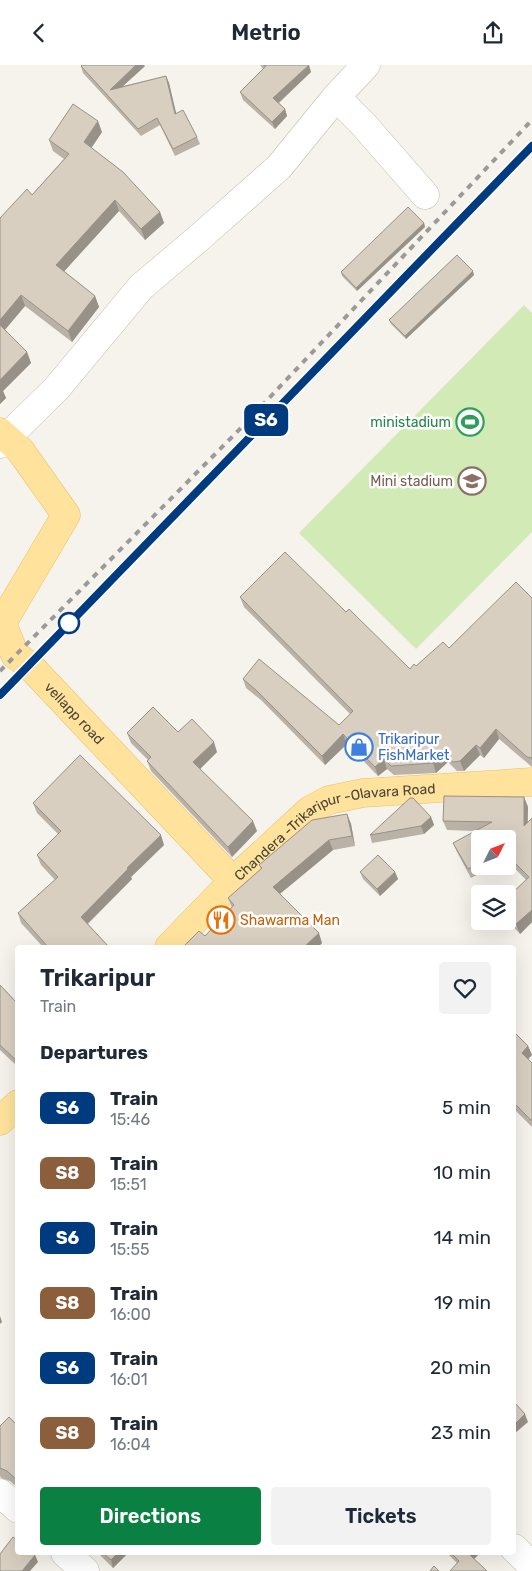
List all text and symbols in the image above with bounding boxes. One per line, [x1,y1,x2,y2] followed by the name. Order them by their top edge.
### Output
[25,19,53,47] icon: back
[231,19,301,46] text: Metrio
[479,19,507,47] icon: share
[244,404,288,436] line badge: S6
[455,407,485,437] sports icon: ministadium
[254,409,278,431] text: S6
[370,414,451,431] place label: ministadium
[457,466,487,496] school or university icon: Mini stadium
[370,473,453,490] place label: Mini stadium
[58,612,80,634] unlabelled marker
[41,679,108,748] street label: vellapp road
[378,731,450,764] place label: Trikaripur FishMarket
[344,732,374,762] shop icon: Trikaripur FishMarket
[231,780,436,885] street label: Chandera -Trikaripur -Olavara Road
[471,830,516,875] north arrow
[471,830,516,930] map controls
[471,885,516,930] button: layers
[206,905,236,935] restaurant icon: Shawarma Man
[240,912,340,929] place label: Shawarma Man
[439,962,491,1014] button: heart
[40,964,155,992] text: Trikaripur
[40,997,76,1016] text: Train
[40,1041,148,1064] text: Departures
[110,1087,158,1110] text: Train
[442,1096,491,1119] text: 5 min
[56,1097,79,1119] text: S6
[110,1110,150,1129] text: 15:46
[110,1152,158,1175] text: Train
[433,1161,491,1184] text: 10 min
[55,1162,80,1184] text: S8
[110,1175,147,1194] text: 15:51
[110,1217,158,1240] text: Train
[433,1226,491,1249] text: 14 min
[56,1227,79,1249] text: S6
[110,1240,149,1259] text: 15:55
[110,1282,158,1305] text: Train
[434,1291,491,1314] text: 19 min
[55,1292,80,1314] text: S8
[110,1305,151,1324] text: 16:00
[110,1347,158,1370] text: Train
[430,1356,491,1379] text: 20 min
[56,1357,79,1379] text: S6
[110,1370,148,1389] text: 16:01
[110,1412,158,1435] text: Train
[431,1421,491,1444] text: 23 min
[55,1422,80,1444] text: S8
[110,1435,151,1454] text: 16:04
[40,1487,261,1545] button: Directions
[271,1487,491,1545] button: Tickets

